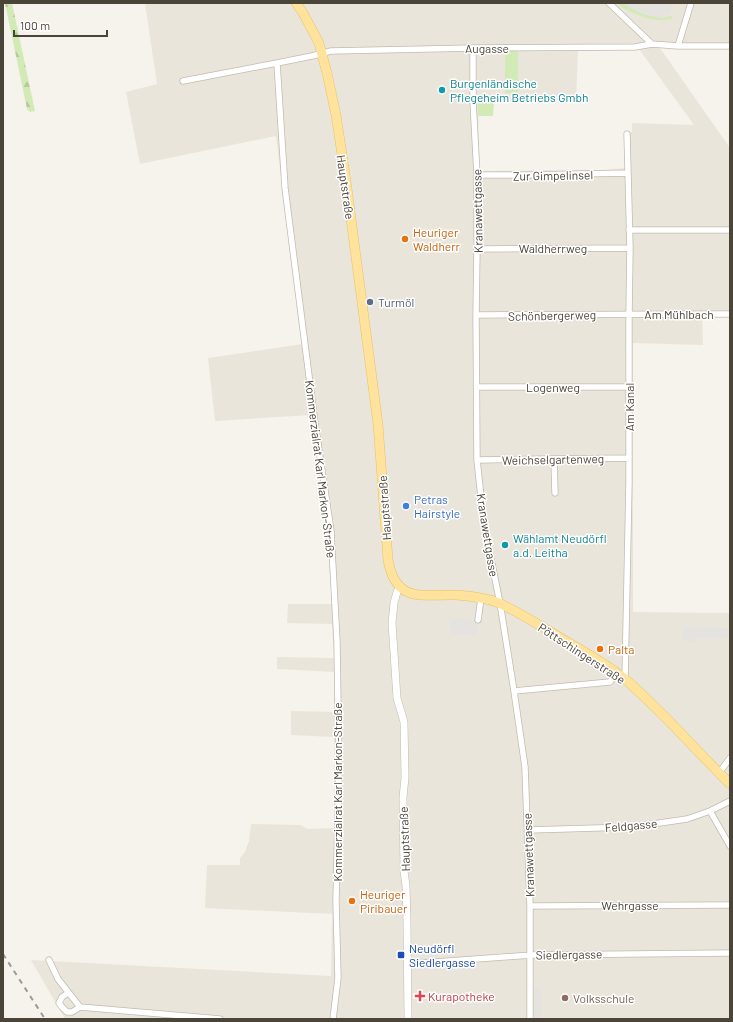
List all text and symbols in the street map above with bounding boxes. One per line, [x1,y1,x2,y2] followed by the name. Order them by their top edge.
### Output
[14,12,107,38] scale bar
[20,18,50,32] text: 100 m
[465,41,509,55] street label: Augasse
[450,76,589,104] place label: Burgenländische Pflegeheim Betriebs Gmbh
[437,85,447,95] marker: Burgenländische Pflegeheim Betriebs Gmbh
[335,154,357,220] street label: Hauptstraße
[513,167,593,183] street label: Zur Gimpelinsel
[469,169,485,253] street label: Kranawettgasse
[413,225,461,253] place label: Heuriger Waldherr
[400,234,410,244] marker: Heuriger Waldherr
[519,241,587,255] street label: Waldherrweg
[378,295,414,309] place label: Turmöl
[365,297,375,307] marker: Turmöl
[508,307,596,323] street label: Schönbergerweg
[644,307,714,321] street label: Am Mühlbach
[303,379,339,559] street label: Kommerzialrat Karl Markon-Straße
[526,380,580,394] street label: Logenweg
[622,383,636,431] street label: Am Kanal
[502,451,604,467] street label: Weichselgartenweg
[375,475,393,541] street label: Hauptstraße
[414,492,460,520] place label: Petras Hairstyle
[475,492,501,578] street label: Kranawettgasse
[401,501,411,511] marker: Petras Hairstyle
[513,531,606,559] place label: Wählamt Neudörfl a.d. Leitha
[500,540,510,550] marker: Wählamt Neudörfl a.d. Leitha
[536,620,628,686] street label: Pöttschingerstraße
[608,642,634,656] place label: Palta
[595,644,605,654] marker: Palta
[330,702,344,882] street label: Kommerzialrat Karl Markon-Straße
[396,806,412,872] street label: Hauptstraße
[520,813,536,897] street label: Kranawettgasse
[604,816,658,834] street label: Feldgasse
[360,887,408,915] place label: Heuriger Piribauer
[347,896,357,906] marker: Heuriger Piribauer
[601,898,659,912] street label: Wehrgasse
[409,941,476,969] place label: Neudörfl Siedlergasse
[536,946,602,962] street label: Siedlergasse
[396,950,406,960] marker: Neudörfl Siedlergasse
[428,989,495,1003] place label: Kurapotheke
[415,991,425,1001] marker: Kurapotheke
[573,991,634,1005] place label: Volksschule
[560,993,570,1003] marker: Volksschule

